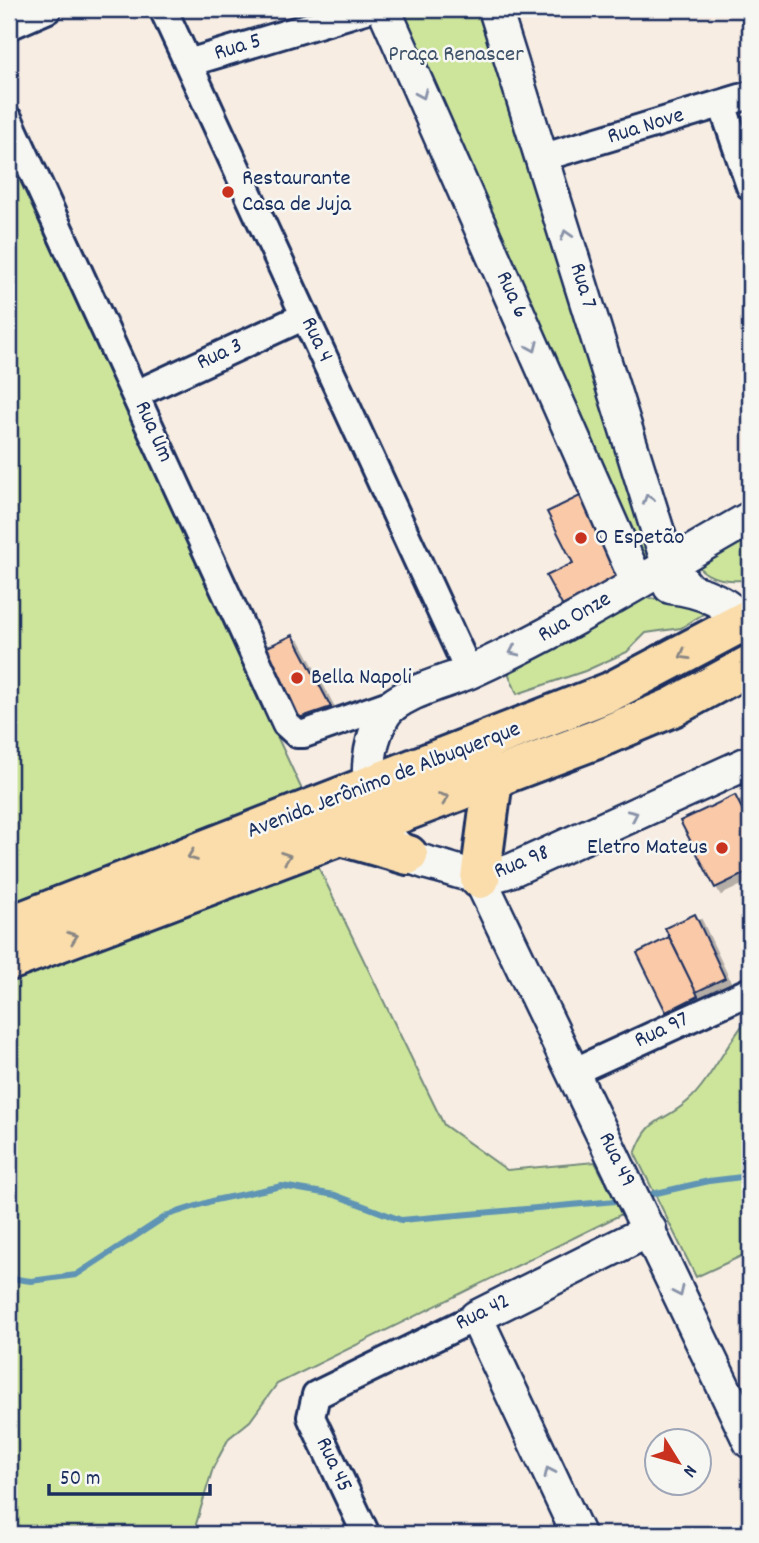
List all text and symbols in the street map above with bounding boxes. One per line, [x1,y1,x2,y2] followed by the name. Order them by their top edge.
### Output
[210,25,266,71] street label: Rua 5
[388,39,524,72] park label: Praça Renascer
[414,86,428,99] one-way arrow
[604,100,688,154] street label: Rua Nove
[242,163,352,222] place label: Restaurante Casa de Juja
[220,184,236,200] marker: Restaurante Casa de Juja
[559,229,574,241] one-way arrow
[559,259,605,313] street label: Rua 7
[486,266,536,324] street label: Rua 6
[291,312,341,368] street label: Rua 4
[192,330,248,380] street label: Rua 3
[525,340,539,352] one-way arrow
[125,396,181,468] street label: Rua Um
[642,493,656,506] one-way arrow
[595,522,685,555] place label: O Espetão
[573,530,589,546] marker: O Espetão
[532,584,618,652] street label: Rua Onze
[509,643,521,657] one-way arrow
[679,647,692,660] one-way arrow
[311,662,412,695] place label: Bella Napoli
[289,670,305,686] marker: Bella Napoli
[242,714,526,848] street label: Avenida Jerônimo de Albuquerque
[438,792,450,806] one-way arrow
[626,809,638,823] one-way arrow
[587,832,708,865] place label: Eletro Mateus
[489,837,555,889] street label: Rua 98
[714,840,730,856] marker: Eletro Mateus
[186,848,198,862] one-way arrow
[279,852,291,866] one-way arrow
[66,931,78,945] one-way arrow
[629,1004,695,1058] street label: Rua 97
[589,1127,643,1193] street label: Rua 49
[671,1285,685,1297] one-way arrow
[450,1286,516,1340] street label: Rua 42
[644,1428,714,1498] north arrow
[306,1432,360,1498] street label: Rua 45
[49,1452,210,1496] scale bar
[675,1458,702,1482] text: N
[60,1465,100,1495] text: 50 m
[543,1467,557,1479] one-way arrow

